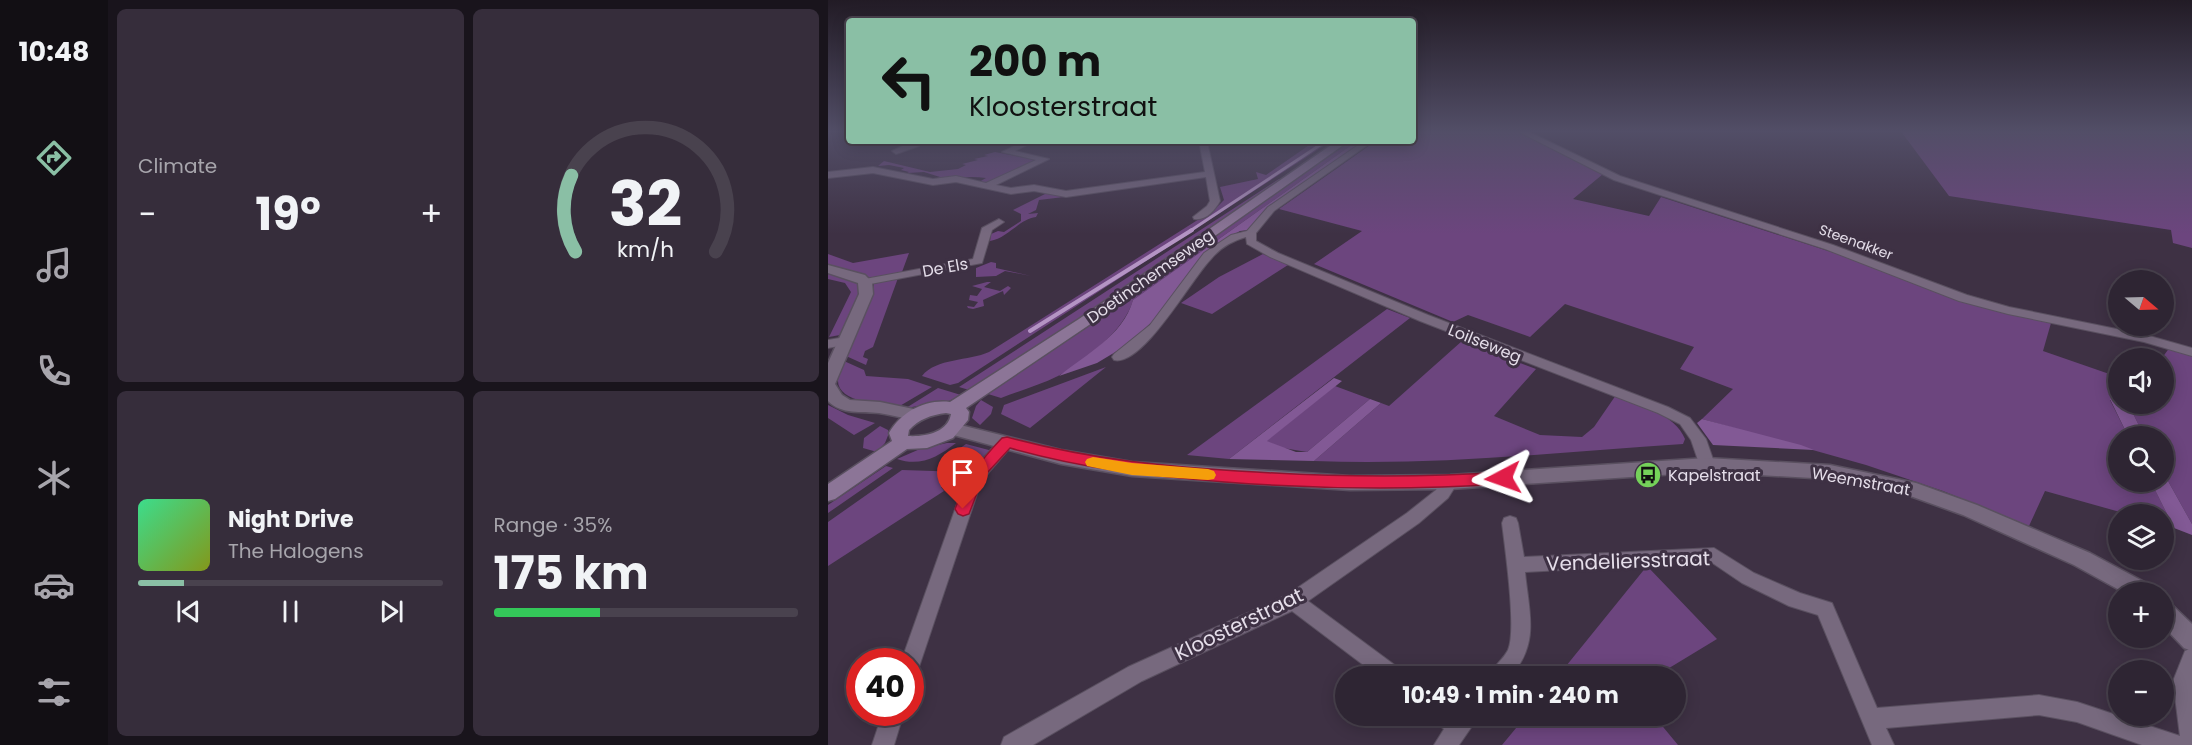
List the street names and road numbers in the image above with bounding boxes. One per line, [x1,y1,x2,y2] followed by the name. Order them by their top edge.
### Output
[1816,219,1896,265] street label: Steenakker
[1082,224,1218,329] street label: Doetinchemseweg
[920,252,970,283] street label: De Els
[1445,318,1525,369] street label: Loilseweg
[1810,462,1912,501] street label: Weemstraat
[1545,544,1711,578] street label: Vendeliersstraat
[1170,581,1308,667] street label: Kloosterstraat

